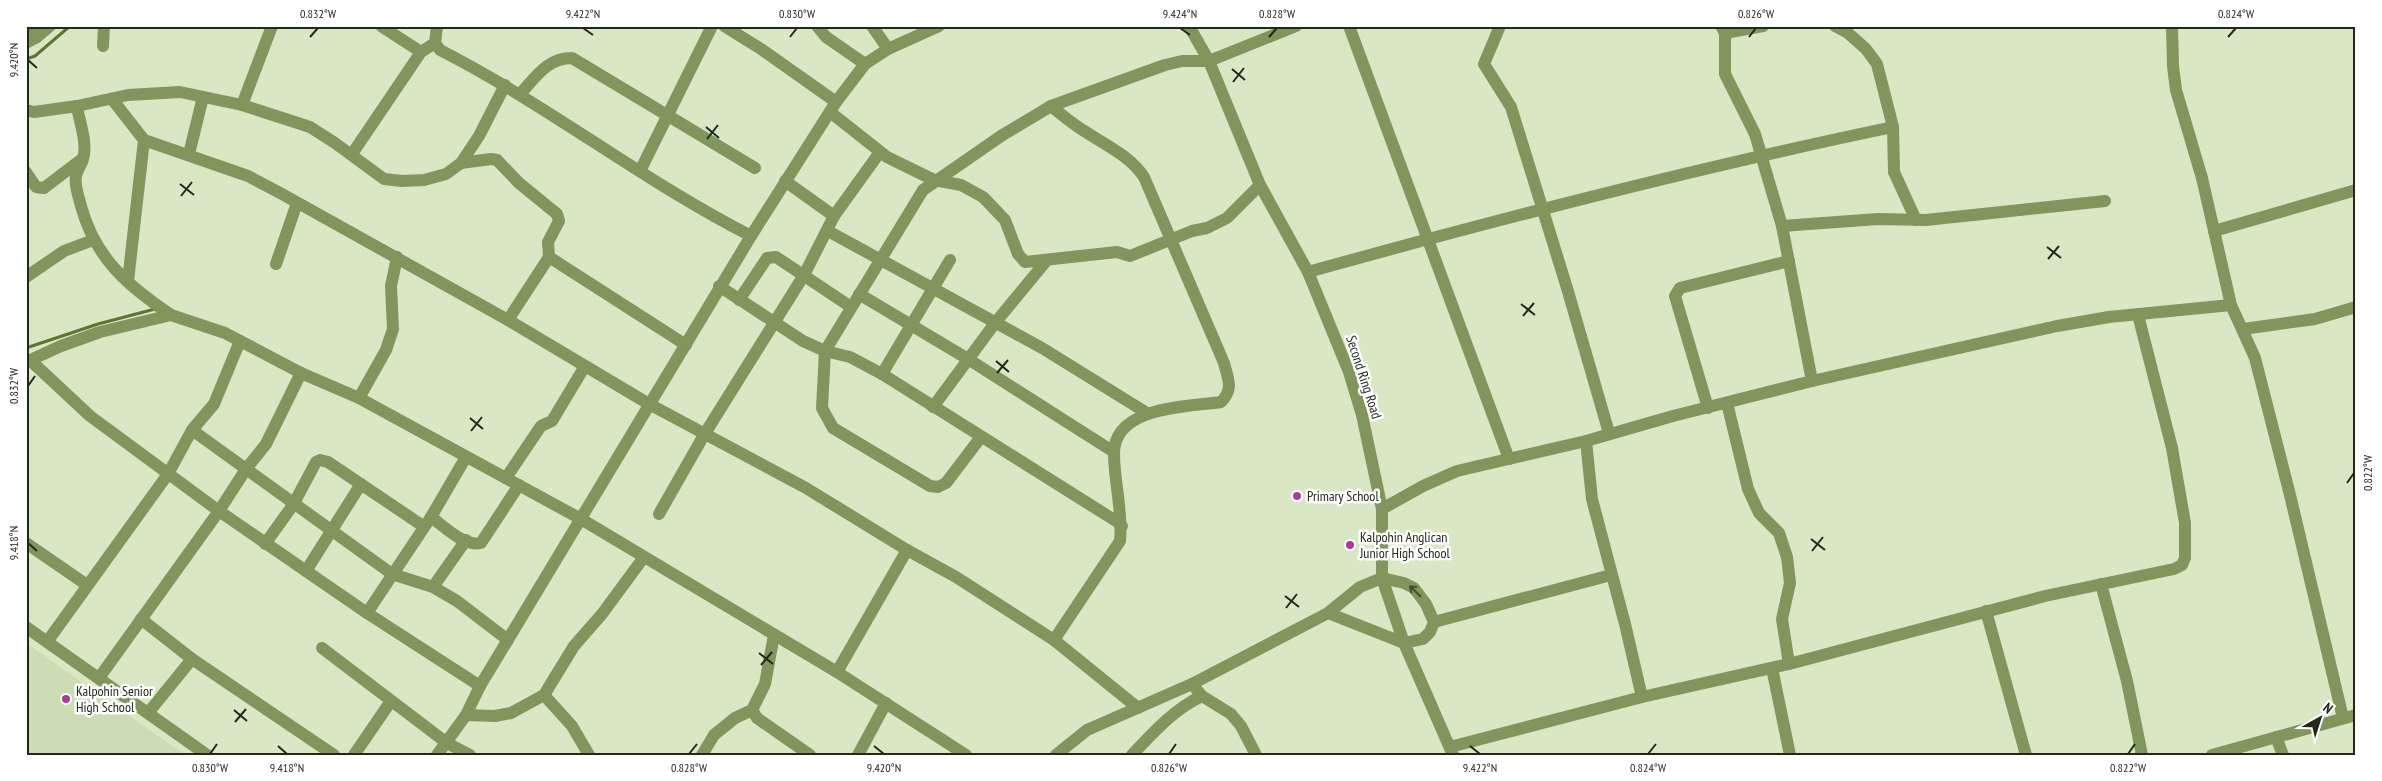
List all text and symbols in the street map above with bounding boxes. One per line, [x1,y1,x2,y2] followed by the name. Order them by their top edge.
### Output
[300,6,336,21] text: 0.832°W
[566,6,600,21] text: 9.422°N
[779,6,815,21] text: 0.830°W
[1163,6,1197,21] text: 9.424°N
[1259,6,1295,21] text: 0.828°W
[1738,6,1774,21] text: 0.826°W
[2218,6,2254,21] text: 0.824°W
[6,43,21,77] text: 9.420°N
[1342,333,1386,421] street label: Second Ring Road
[6,368,21,404] text: 0.832°W
[2360,455,2375,491] text: 0.822°W
[1307,487,1379,505] place label: Primary School
[1291,490,1303,502] marker: Primary School
[6,526,21,560] text: 9.418°N
[1359,528,1450,562] place label: Kalpohin Anglican Junior High School
[1344,539,1356,551] marker: Kalpohin Anglican Junior High School
[1409,585,1421,597] one-way arrow
[76,682,153,716] place label: Kalpohin Senior High School
[60,693,72,705] marker: Kalpohin Senior High School
[2294,694,2344,744] north arrow
[2320,699,2337,717] text: N
[192,760,228,775] text: 0.830°W
[270,760,304,775] text: 9.418°N
[671,760,707,775] text: 0.828°W
[867,760,901,775] text: 9.420°N
[1151,760,1187,775] text: 0.826°W
[1463,760,1497,775] text: 9.422°N
[1630,760,1666,775] text: 0.824°W
[2110,760,2146,775] text: 0.822°W

